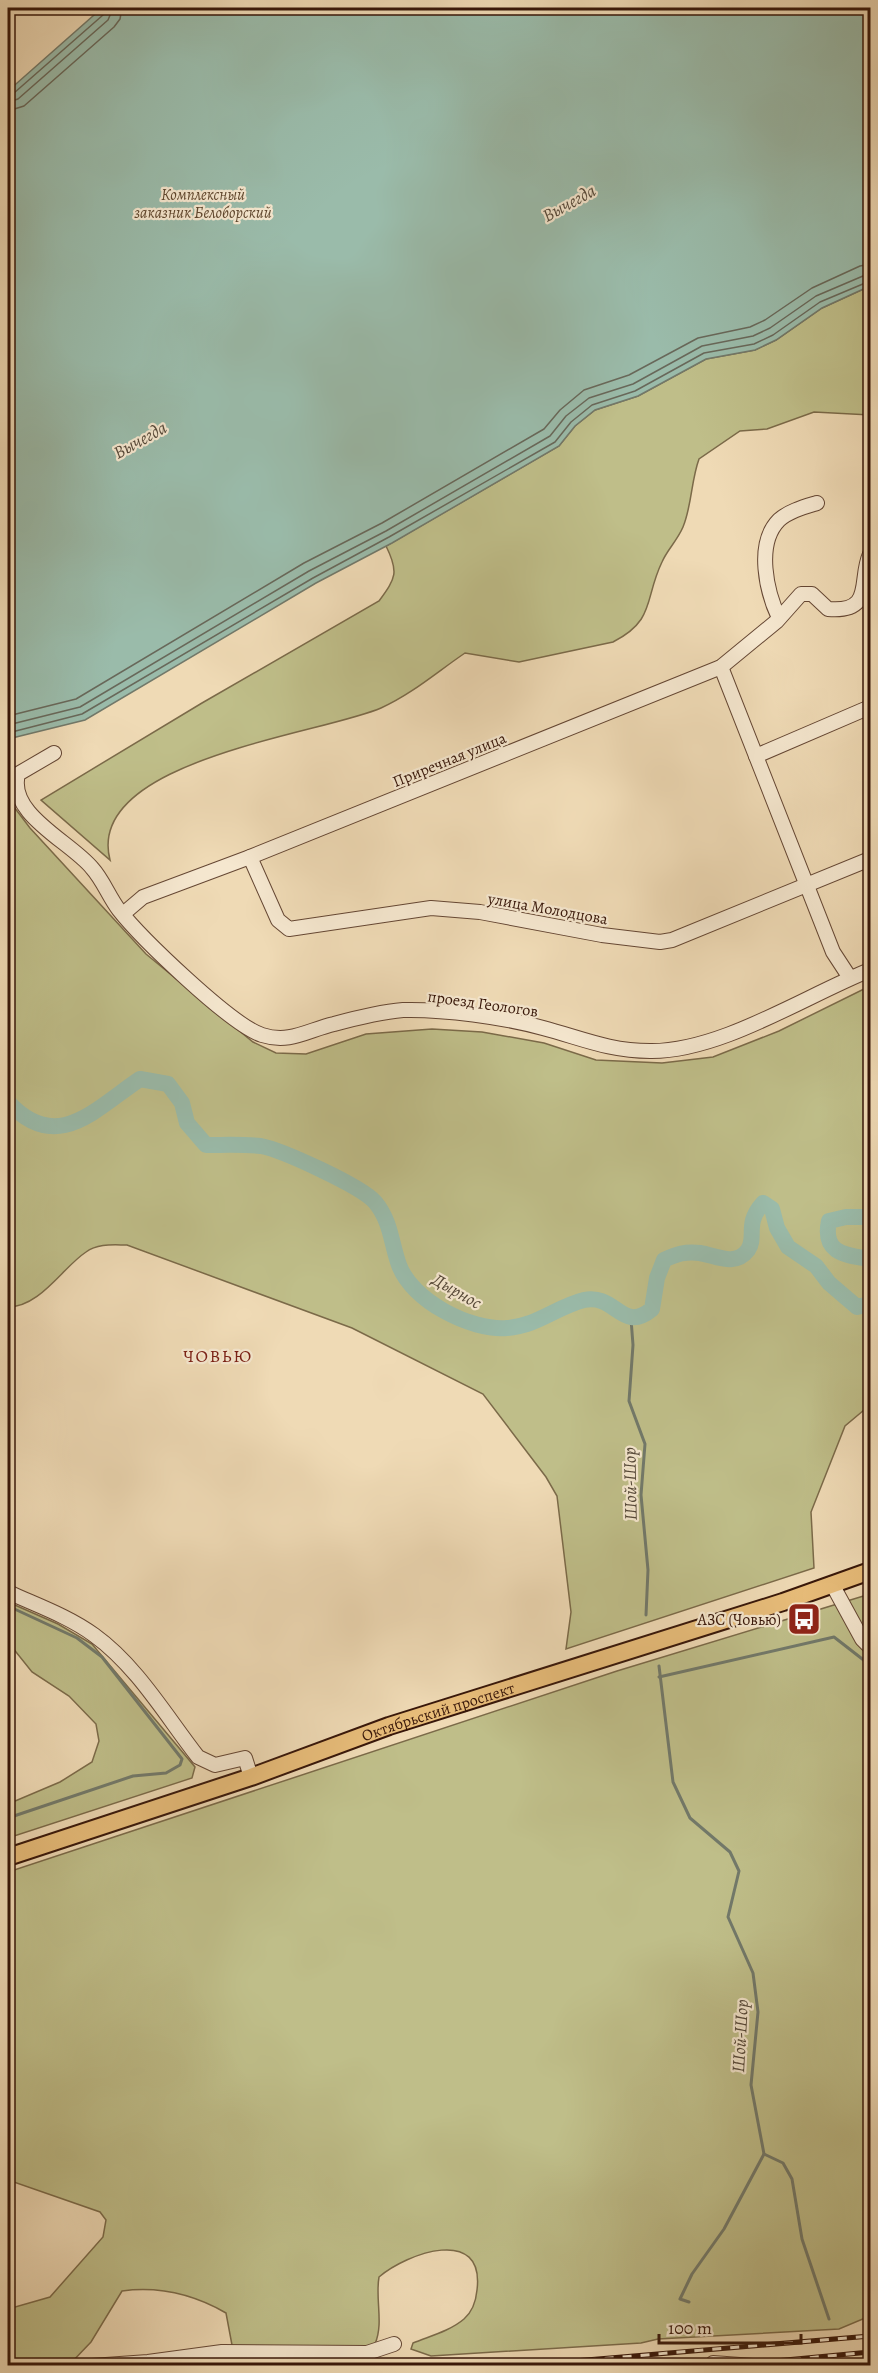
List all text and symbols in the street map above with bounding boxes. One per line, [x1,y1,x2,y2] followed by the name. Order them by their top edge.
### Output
[538,179,600,227] water label: Вычегда
[134,184,272,224] park label: Комплексный заказник Белоборский
[109,416,171,464] water label: Вычегда
[389,727,510,793] street label: Приречная улица
[485,887,610,930] street label: улица Молодцова
[426,985,540,1023] street label: проезд Геологов
[426,1266,486,1315] water label: Дырнос
[183,1344,253,1368] district label: ЧОВЬЮ
[617,1447,643,1521] water label: Шой-Шор
[786,1601,822,1637] bus stop icon: АЗС (Човью)
[697,1609,781,1631] place label: АЗС (Човью)
[359,1677,517,1747] street label: Октябрьский проспект
[726,1999,754,2073] water label: Шой-Шор
[659,2307,802,2345] scale bar
[668,2316,712,2340] text: 100 m

